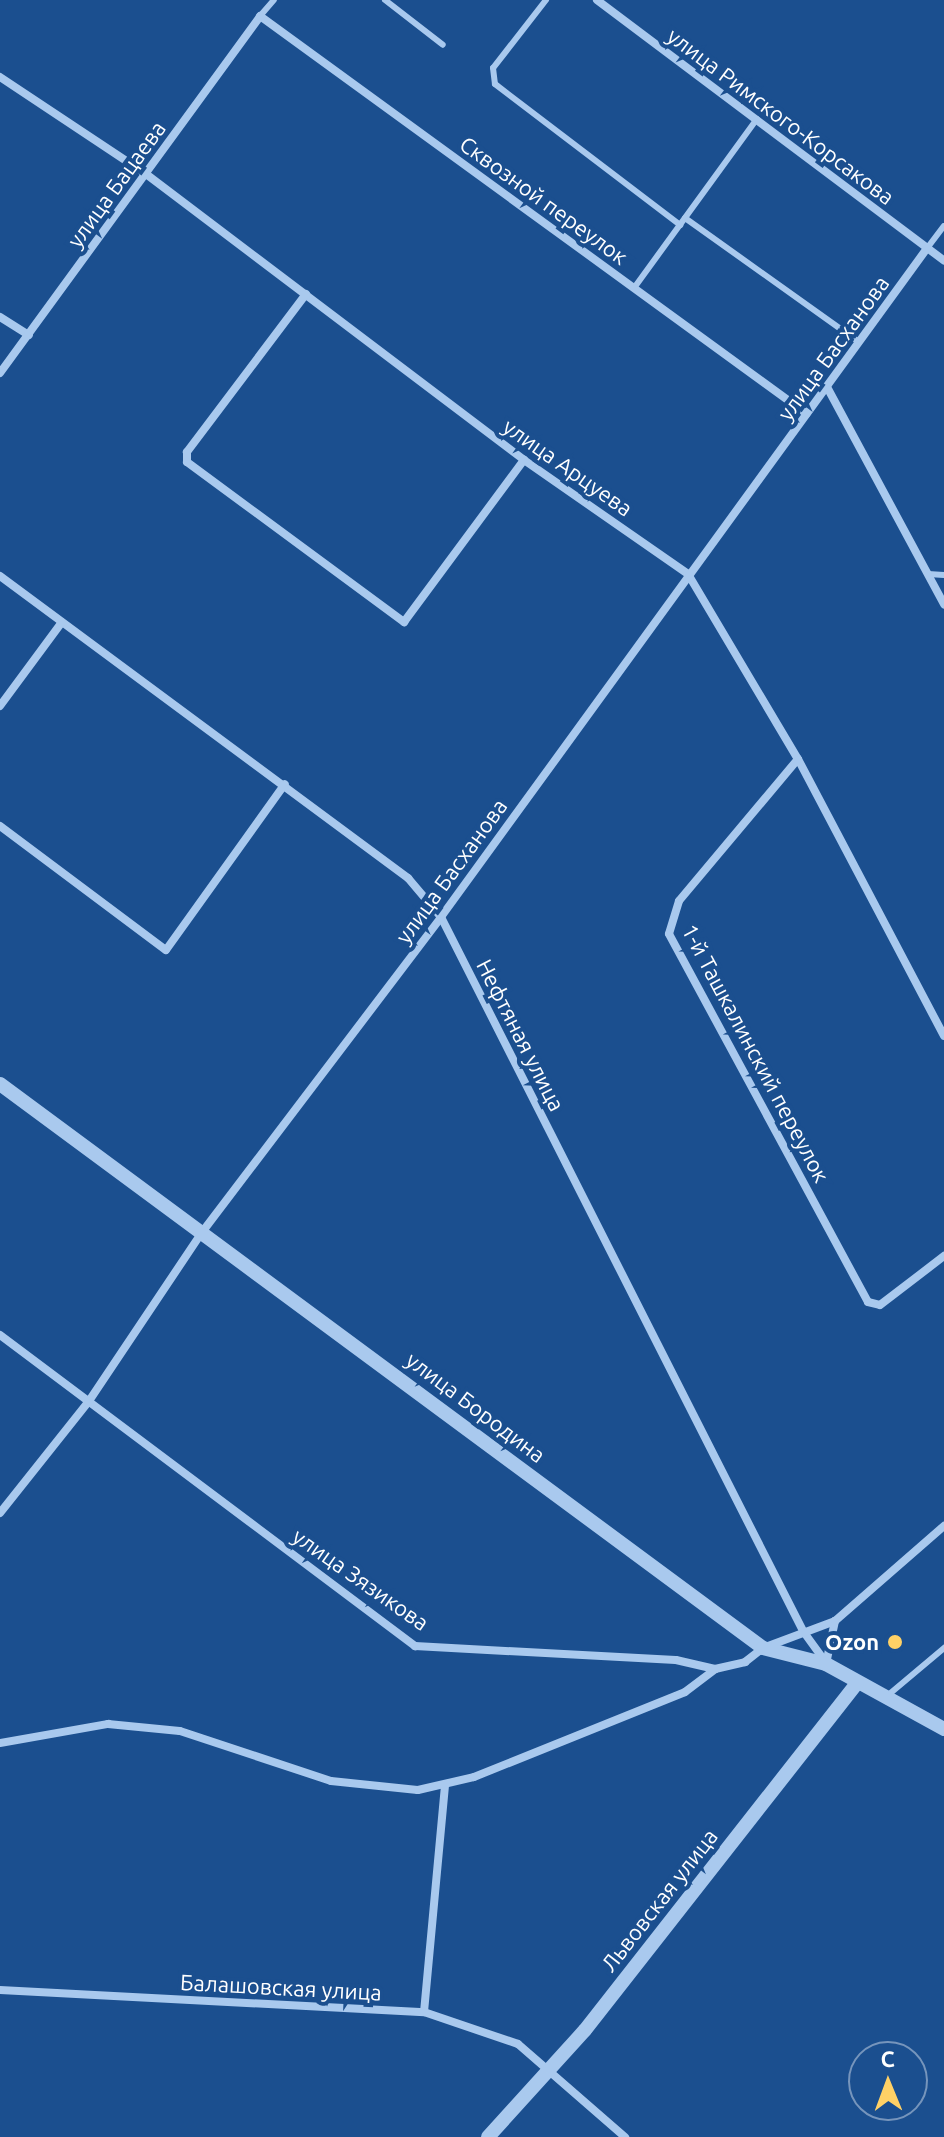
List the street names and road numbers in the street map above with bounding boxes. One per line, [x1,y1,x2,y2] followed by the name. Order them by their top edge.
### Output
[662,22,900,210] street label: улица Римского-Корсакова
[61,116,171,252] street label: улица Бацаева
[455,130,633,270] street label: Сквозной переулок
[772,271,894,425] street label: улица Басханова
[498,413,638,521] street label: улица Арцуева
[390,794,512,948] street label: улица Басханова
[677,919,835,1187] street label: 1-й Ташкалинский переулок
[471,955,571,1115] street label: Нефтяная улица
[401,1346,551,1468] street label: улица Бородина
[288,1522,434,1636] street label: улица Зязикова
[595,1823,723,1977] street label: Львовская улица
[180,1969,382,2005] street label: Балашовская улица

